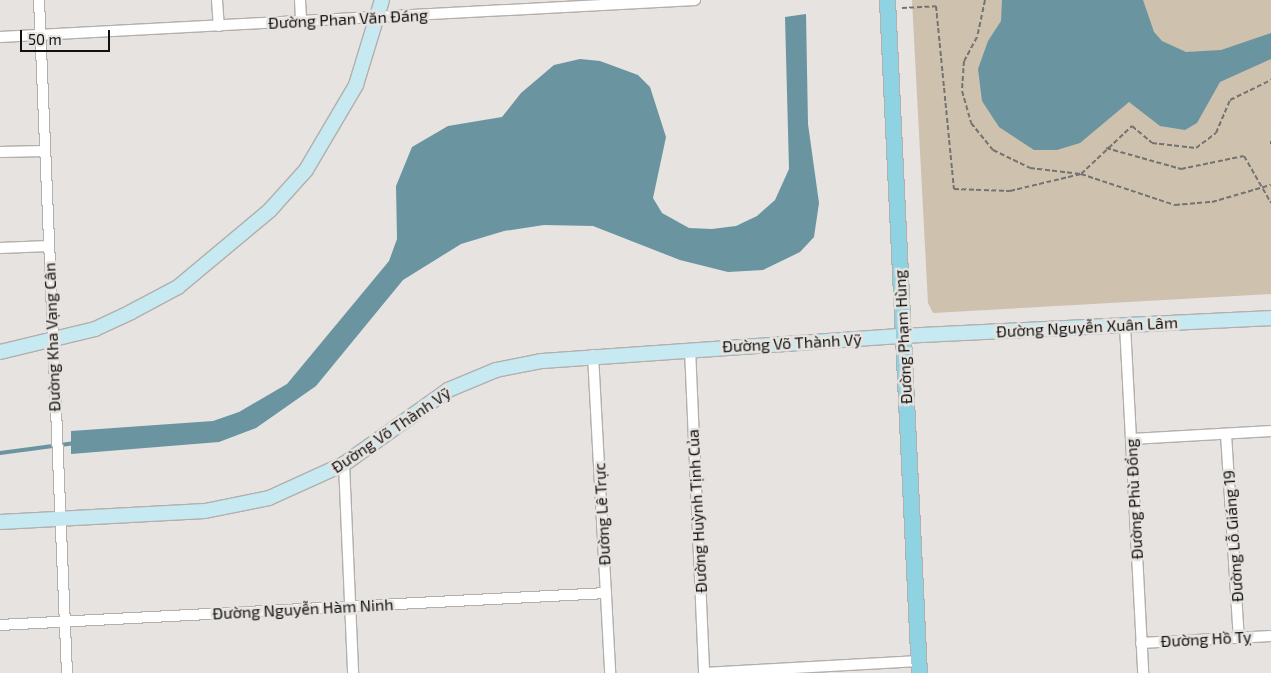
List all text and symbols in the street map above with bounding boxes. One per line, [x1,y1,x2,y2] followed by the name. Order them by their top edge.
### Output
[267,5,429,33] street label: Đường Phan Văn Đáng
[22,20,112,52] scale bar
[28,30,62,48] text: 50 m
[40,262,64,412] street label: Đường Kha Vạng Cân
[890,269,916,405] street label: Đường Phạm Hùng
[996,313,1178,341] street label: Đường Nguyễn Xuân Lâm
[721,330,863,356] street label: Đường Võ Thành Vỹ
[327,383,455,477] street label: Đường Võ Thành Vỹ
[683,429,711,593] street label: Đường Huỳnh Tịnh Của
[1121,438,1147,560] street label: Đường Phù Đổng
[590,462,614,566] street label: Đường Lê Trực
[1219,469,1247,603] street label: Đường Lỗ Giáng 19
[212,595,394,623] street label: Đường Nguyễn Hàm Ninh
[1160,627,1252,651] street label: Đường Hồ Tỵ

